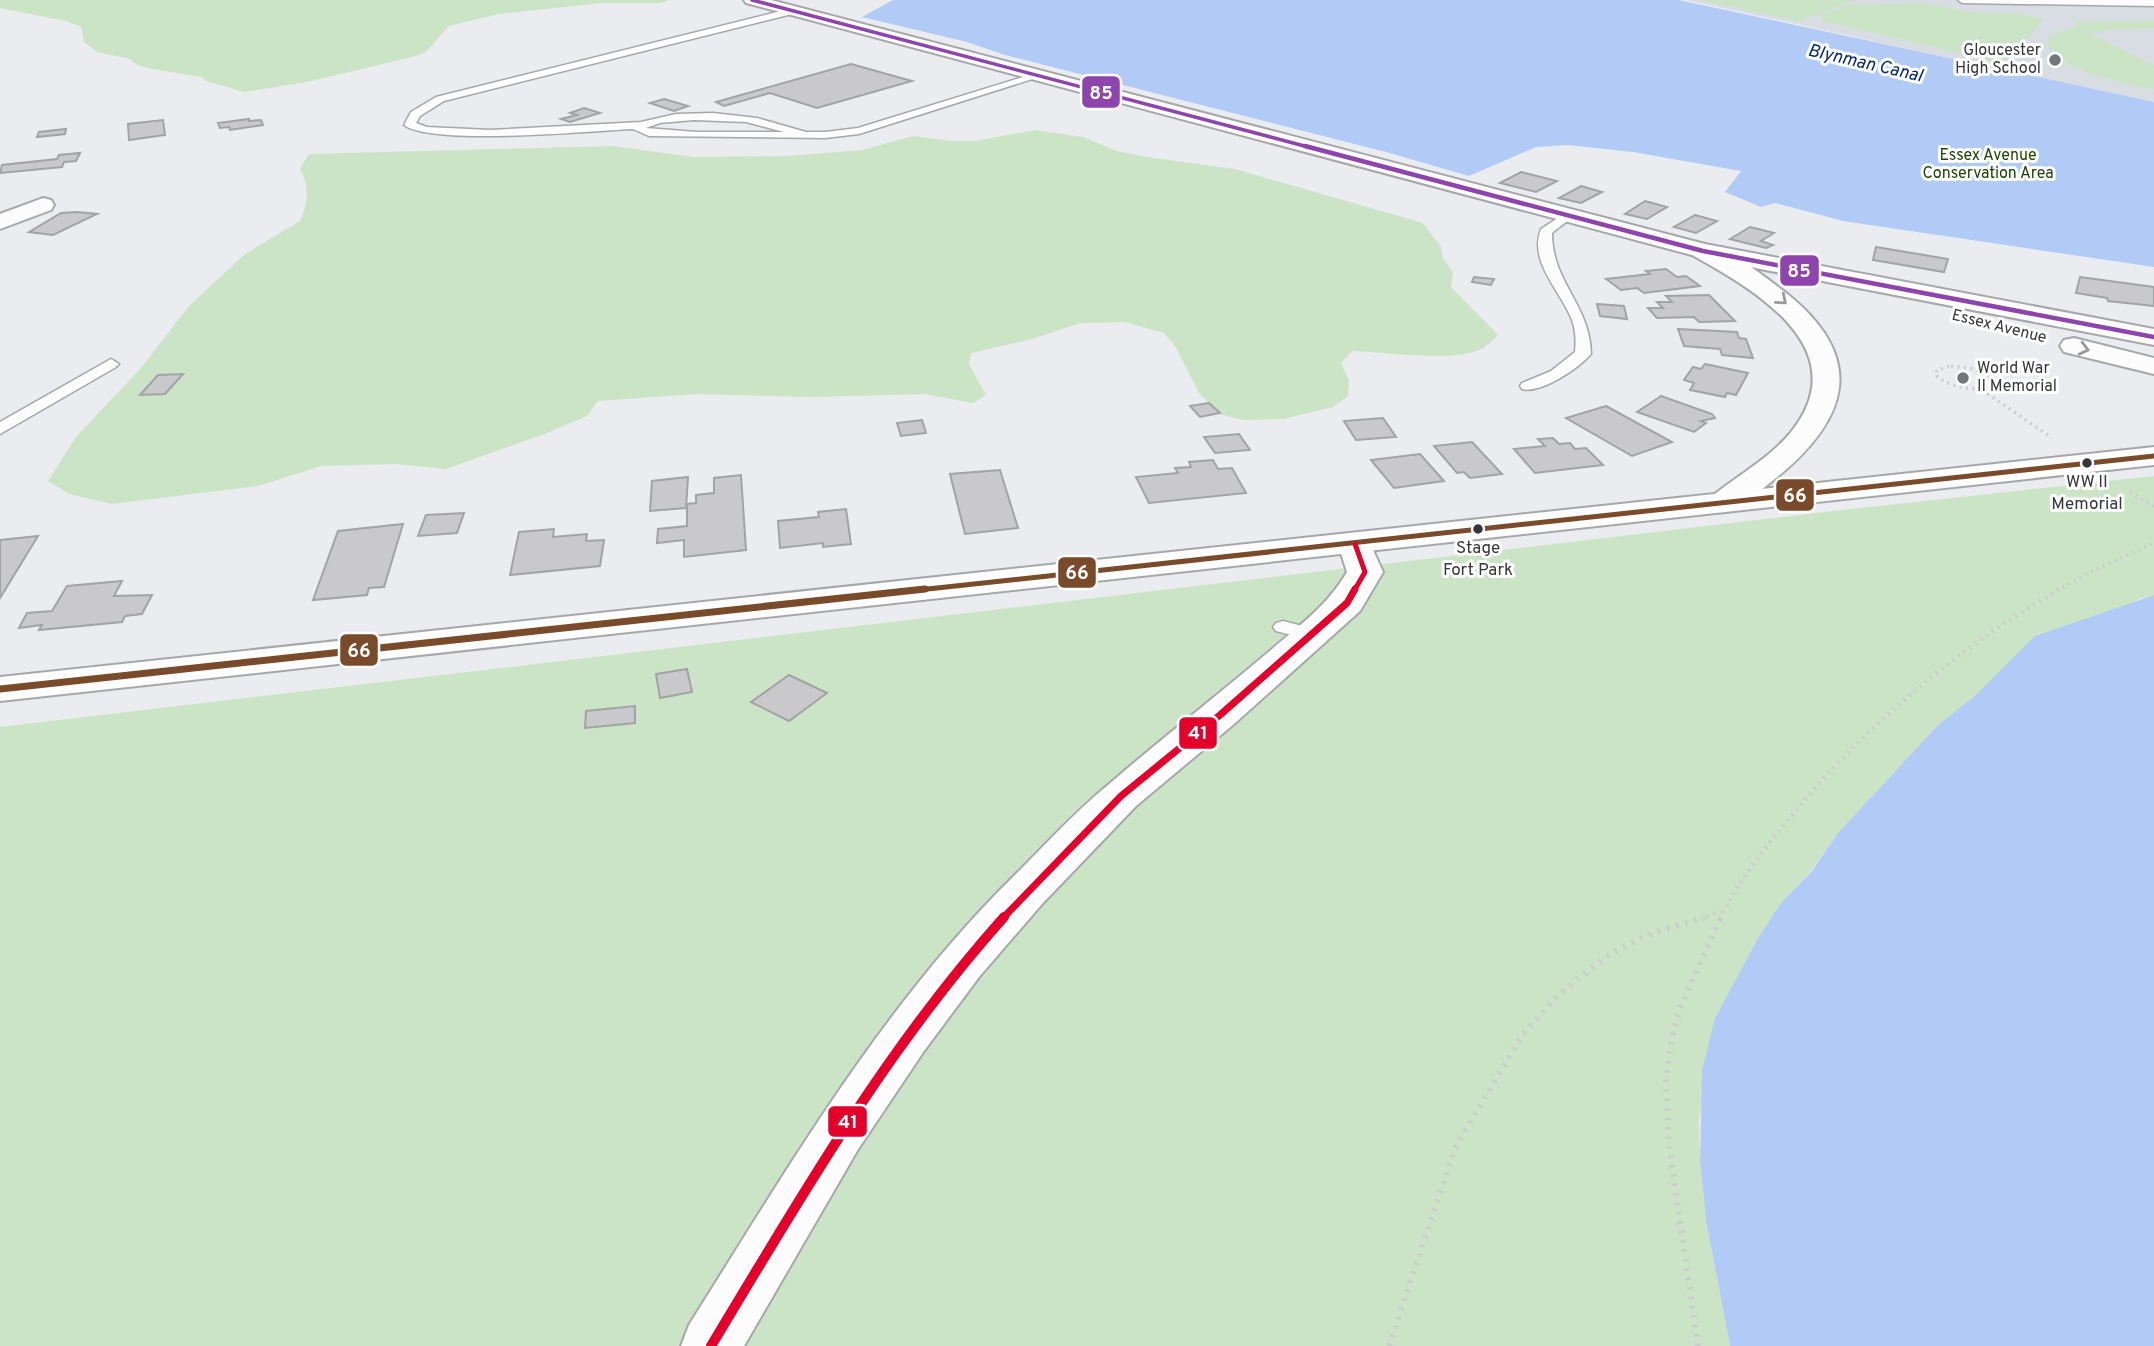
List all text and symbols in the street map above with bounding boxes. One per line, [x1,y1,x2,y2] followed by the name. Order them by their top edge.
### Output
[1805,40,1926,89] water label: Blynman Canal
[1955,41,2041,79] place label: Gloucester High School
[2047,52,2063,68] marker: Gloucester High School
[1081,75,1121,109] line badge: 85
[1089,82,1113,106] text: 85
[1922,146,2054,184] park label: Essex Avenue Conservation Area
[1779,254,1820,287] line badge: 85
[1787,260,1811,284] text: 85
[1773,292,1786,304] one-way arrow
[1949,306,2049,348] street label: Essex Avenue
[2078,341,2090,355] one-way arrow
[1977,359,2057,397] place label: World War II Memorial
[1955,370,1971,386] marker: World War II Memorial
[2080,456,2094,470] marker: WW II Memorial
[2051,472,2123,516] place label: WW II Memorial
[1775,478,1815,512] line badge: 66
[1783,485,1807,509] text: 66
[1471,522,1485,536] marker: Stage Fort Park
[1443,538,1513,582] place label: Stage Fort Park
[1057,556,1097,589] line badge: 66
[1065,562,1089,586] text: 66
[339,633,379,667] line badge: 66
[347,640,371,664] text: 66
[1178,716,1218,750] line badge: 41
[1188,722,1208,746] text: 41
[827,1105,868,1138] line badge: 41
[838,1111,858,1135] text: 41

